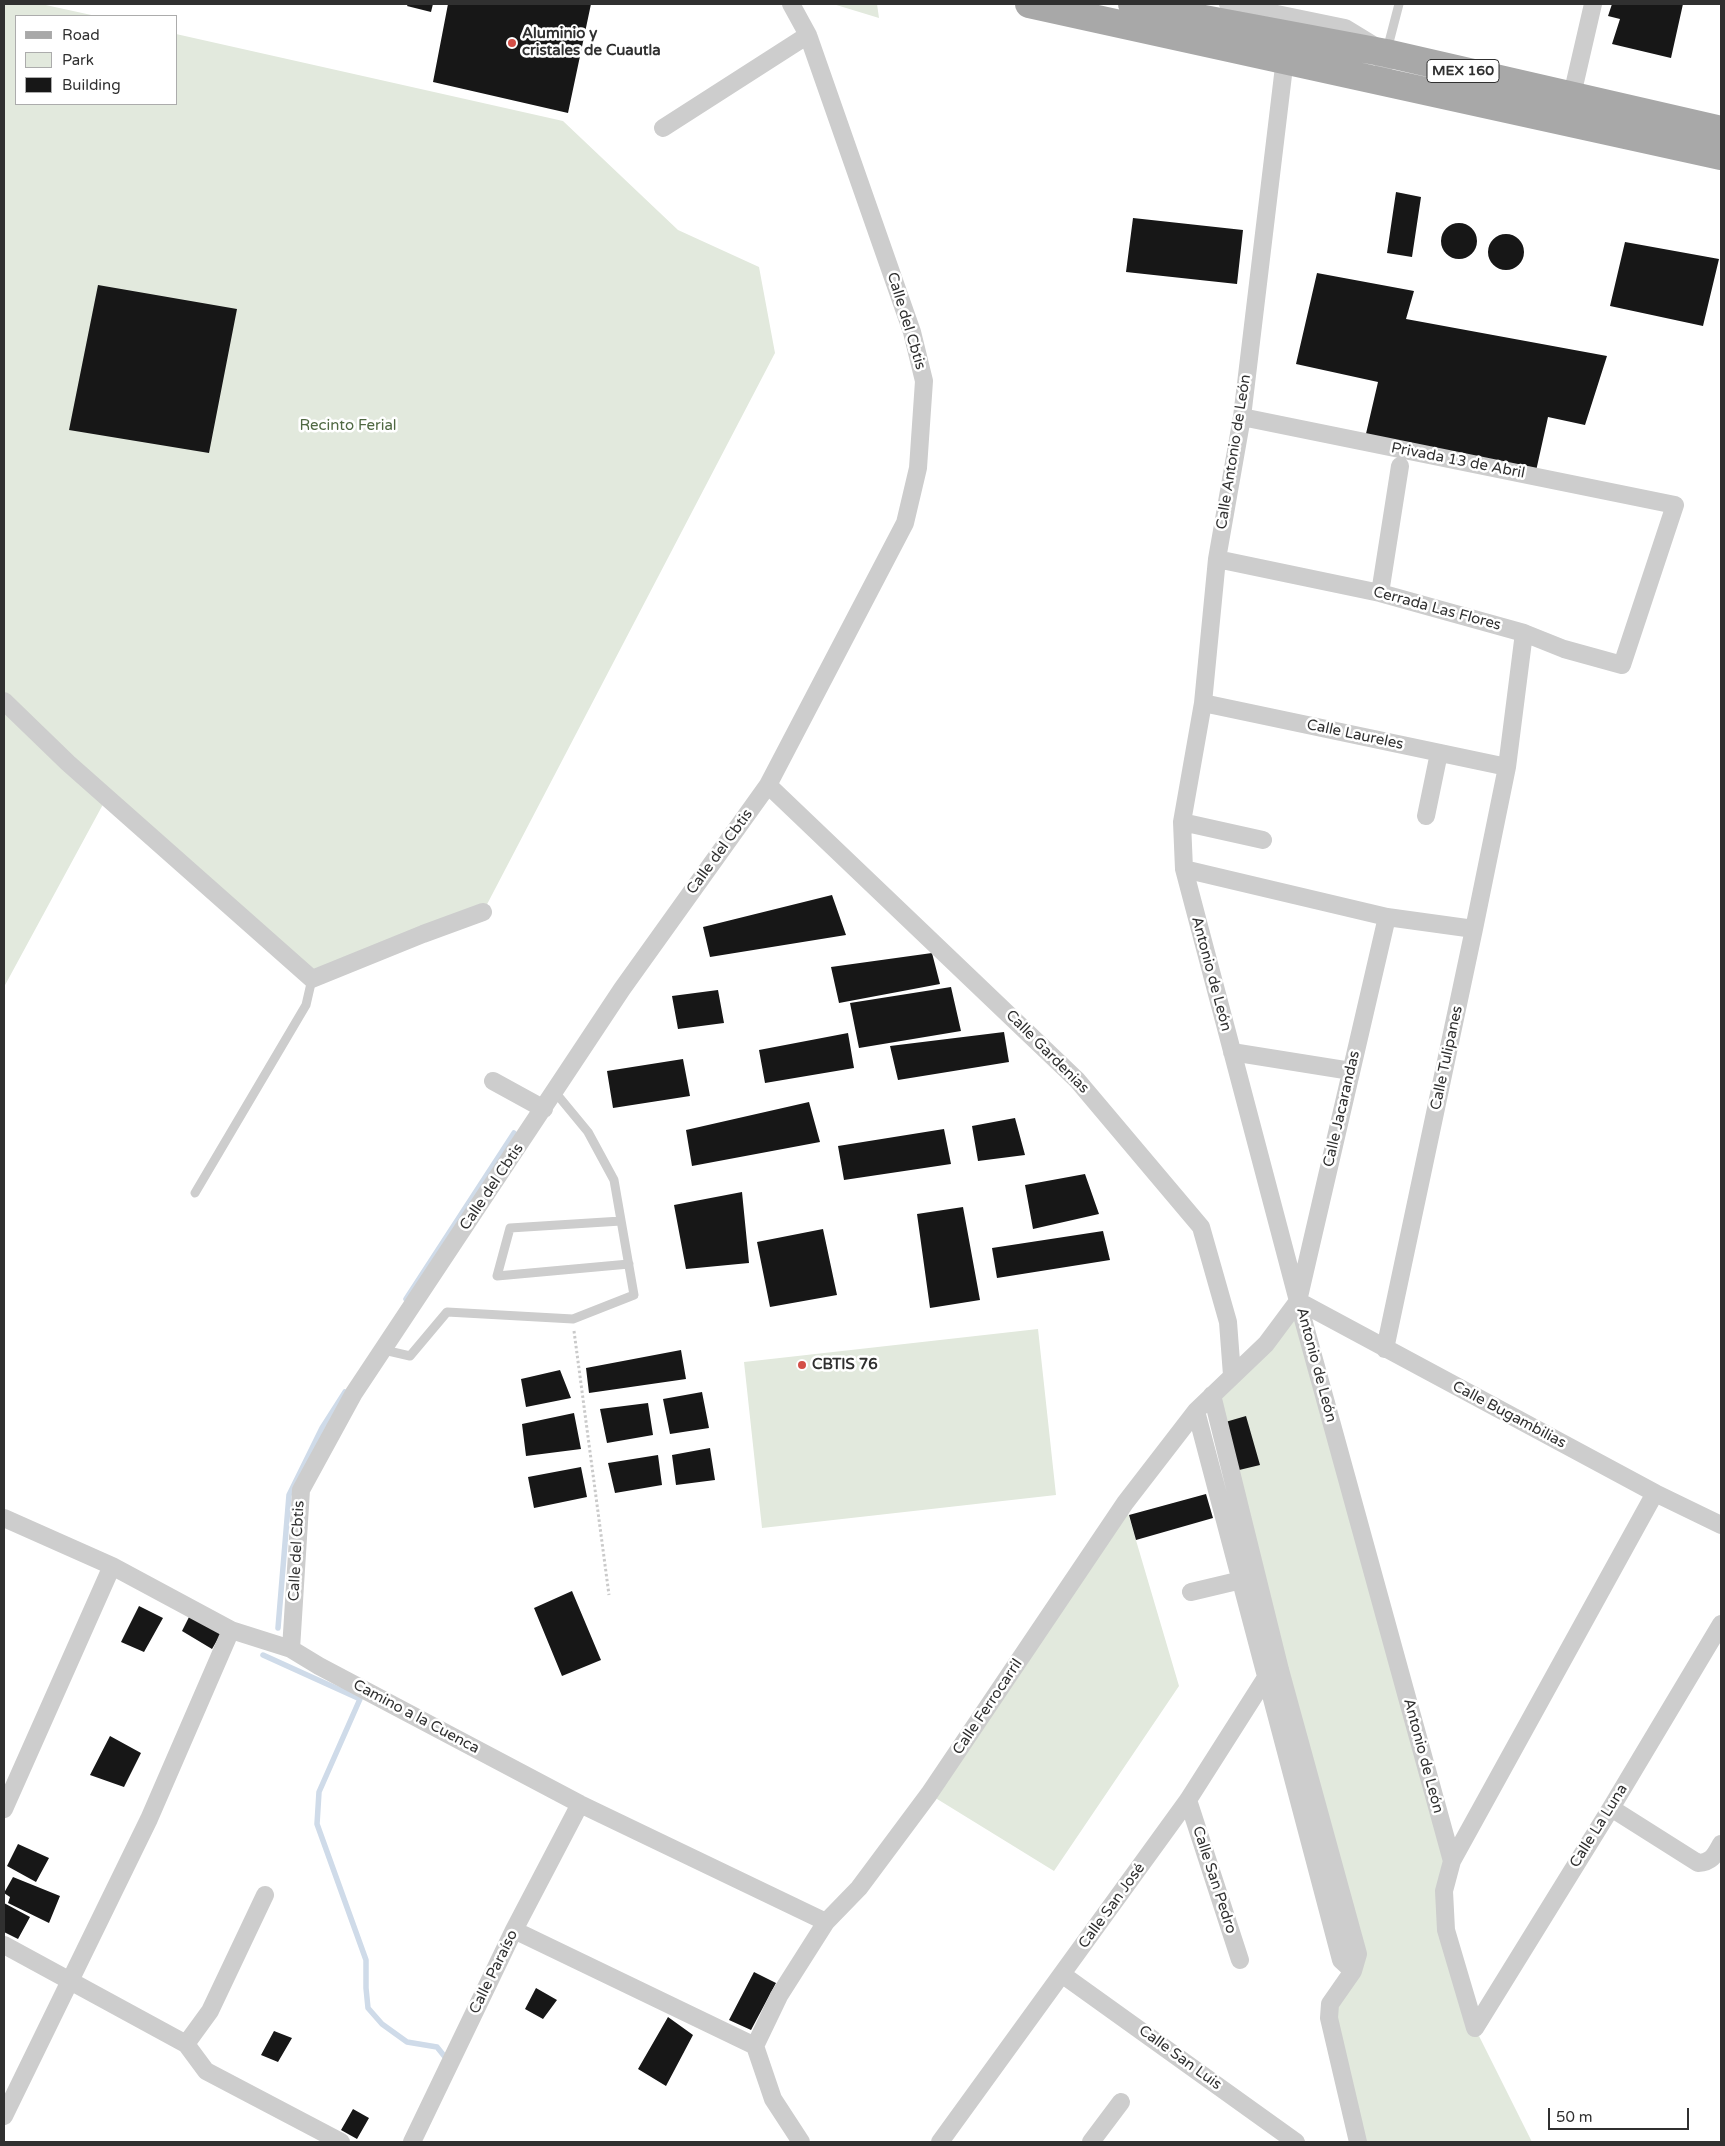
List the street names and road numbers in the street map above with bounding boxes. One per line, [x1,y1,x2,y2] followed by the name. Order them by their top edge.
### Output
[1427,59,1499,82] road number: MEX 160
[883,270,929,372] street label: Calle del Cbtis
[1213,373,1255,531] street label: Calle Antonio de León
[1390,439,1526,483] street label: Privada 13 de Abril
[1371,583,1503,635] street label: Cerrada Las Flores
[1305,716,1405,754] street label: Calle Laureles
[683,806,757,898] street label: Calle del Cbtis
[1187,915,1235,1033] street label: Antonio de León
[1427,1004,1467,1112] street label: Calle Tulipanes
[1002,1007,1092,1097] street label: Calle Gardenias
[1320,1049,1364,1169] street label: Calle Jacarandas
[456,1140,528,1234] street label: Calle del Cbtis
[1292,1306,1340,1424] street label: Antonio de León
[1449,1377,1569,1453] street label: Calle Bugambilias
[285,1500,309,1602] street label: Calle del Cbtis
[949,1656,1027,1758] street label: Calle Ferrocarril
[350,1676,482,1758] street label: Camino a la Cuenca
[1399,1697,1447,1815] street label: Antonio de León
[1566,1781,1632,1871] street label: Calle La Luna
[1188,1824,1240,1936] street label: Calle San Pedro
[1075,1860,1149,1952] street label: Calle San José
[466,1927,522,2017] street label: Calle Paraíso
[1135,2022,1225,2094] street label: Calle San Luis

